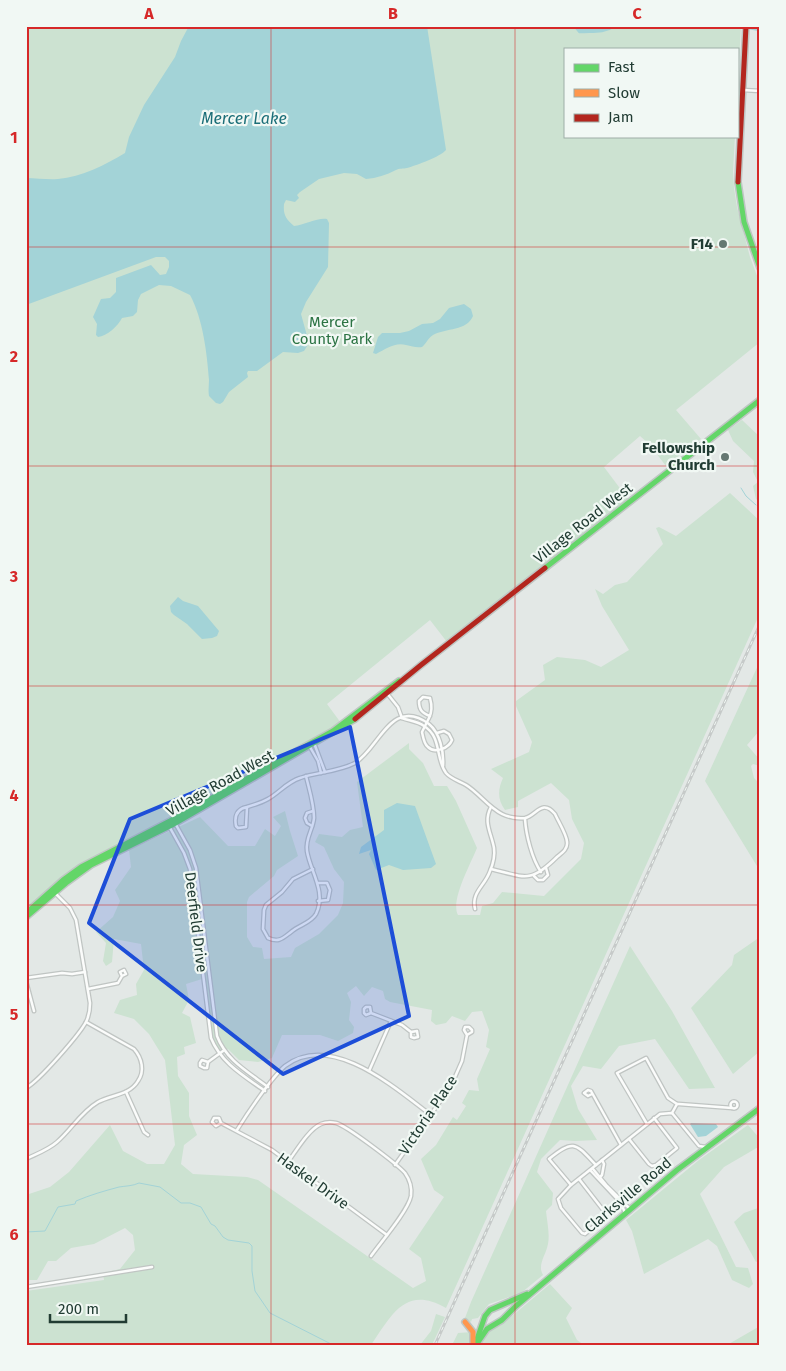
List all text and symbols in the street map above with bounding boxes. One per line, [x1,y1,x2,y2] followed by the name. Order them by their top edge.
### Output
[143,4,154,23] text: A
[388,4,398,23] text: B
[632,4,642,23] text: C
[564,48,738,138] legend
[608,58,635,76] text: Fast
[608,84,640,102] text: Slow
[608,108,634,126] text: Jam
[201,109,287,128] water label: Mercer Lake
[10,128,18,147] text: 1
[691,235,714,253] place label: F14
[717,238,729,250] marker: F14
[292,313,373,348] park label: Mercer County Park
[10,347,18,366] text: 2
[642,439,715,474] place label: Fellowship Church
[719,451,731,463] marker: Fellowship Church
[530,478,636,567] street label: Village Road West
[9,567,18,586] text: 3
[163,746,278,820] street label: Village Road West
[9,786,19,805] text: 4
[181,871,211,973] street label: Deerfield Drive
[10,1005,19,1024] text: 5
[395,1072,461,1158] street label: Victoria Place
[274,1149,352,1213] street label: Haskel Drive
[581,1153,675,1237] street label: Clarksville Road
[9,1225,19,1244] text: 6
[50,1291,126,1323] scale bar
[58,1300,99,1318] text: 200 m

